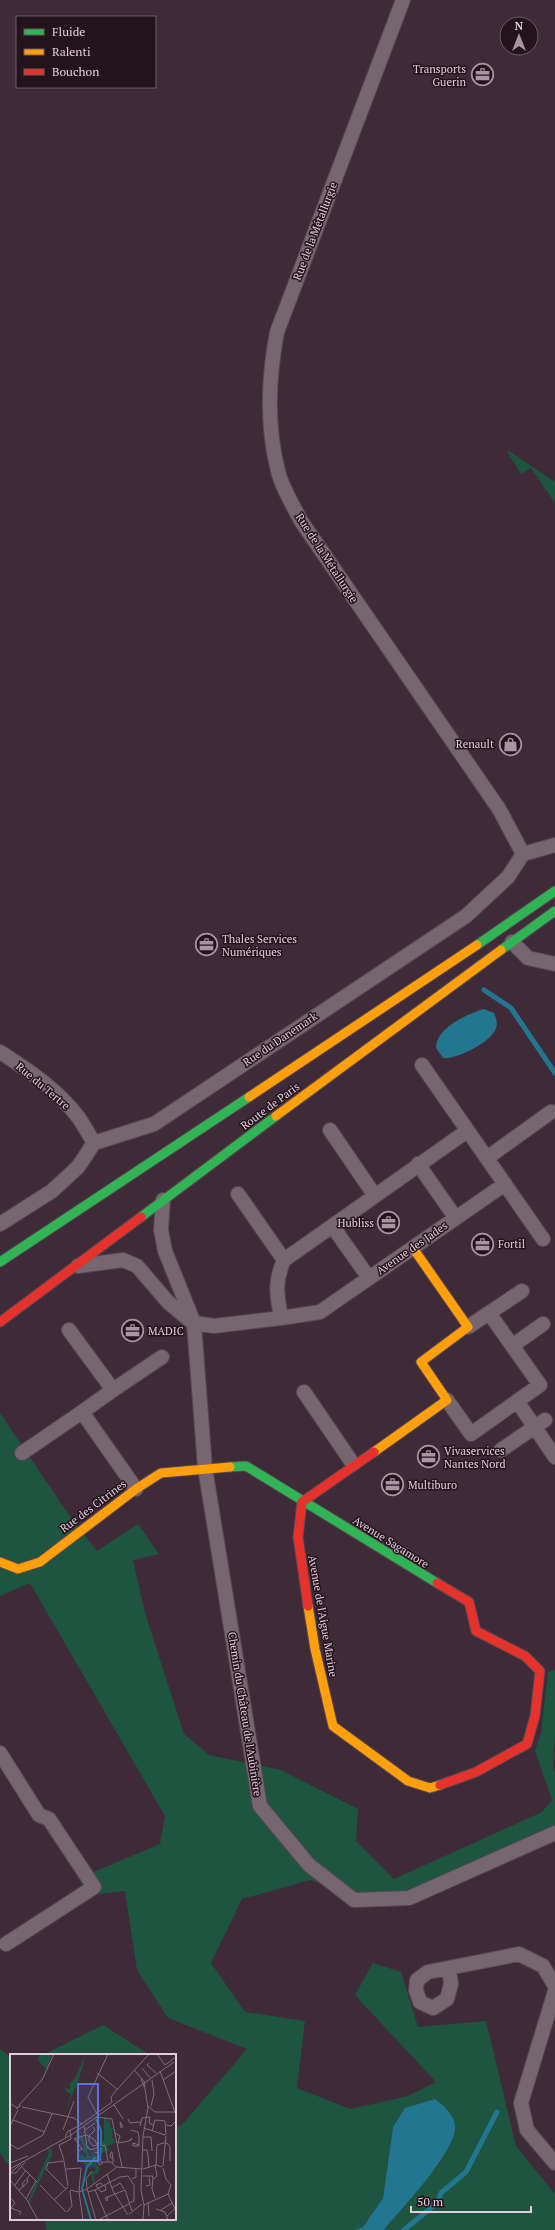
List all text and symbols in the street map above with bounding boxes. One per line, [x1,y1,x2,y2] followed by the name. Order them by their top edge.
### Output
[16,16,156,88] legend
[499,16,539,56] north arrow
[515,19,524,33] text: N
[52,24,85,39] text: Fluide
[52,44,91,59] text: Ralenti
[413,62,466,89] place label: Transports Guerin
[469,62,495,88] office icon: Transports Guerin
[52,64,99,79] text: Bouchon
[290,180,340,282] street label: Rue de la Métallurgie
[293,511,361,606] street label: Rue de la Métallurgie
[497,731,523,757] shop icon: Renault
[456,737,494,751] place label: Renault
[193,932,219,958] office icon: Thales Services Numériques
[222,932,297,959] place label: Thales Services Numériques
[240,1009,320,1069] street label: Rue du Danemark
[13,1059,73,1113] street label: Rue du Tertre
[238,1079,302,1133] street label: Route de Paris
[376,1210,402,1236] office icon: Hubliss
[338,1216,374,1230] place label: Hubliss
[374,1218,450,1278] street label: Avenue des Jades
[469,1231,495,1257] office icon: Fortil
[498,1237,525,1251] place label: Fortil
[120,1318,146,1344] office icon: MADIC
[148,1324,184,1338] place label: MADIC
[416,1444,442,1470] office icon: Vivaservices Nantes Nord
[444,1444,506,1471] place label: Vivaservices Nantes Nord
[379,1472,405,1498] office icon: Multiburo
[57,1476,129,1535] street label: Rue des Citrines
[408,1478,457,1492] place label: Multiburo
[350,1513,432,1571] street label: Avenue Sagamore
[305,1554,341,1678] street label: Avenue de l'Aigue Marine
[225,1631,265,1798] street label: Chemin du Château de l'Aubinière
[10,2054,176,2220] inset map
[411,2188,531,2214] scale bar
[417,2194,444,2209] text: 50 m

